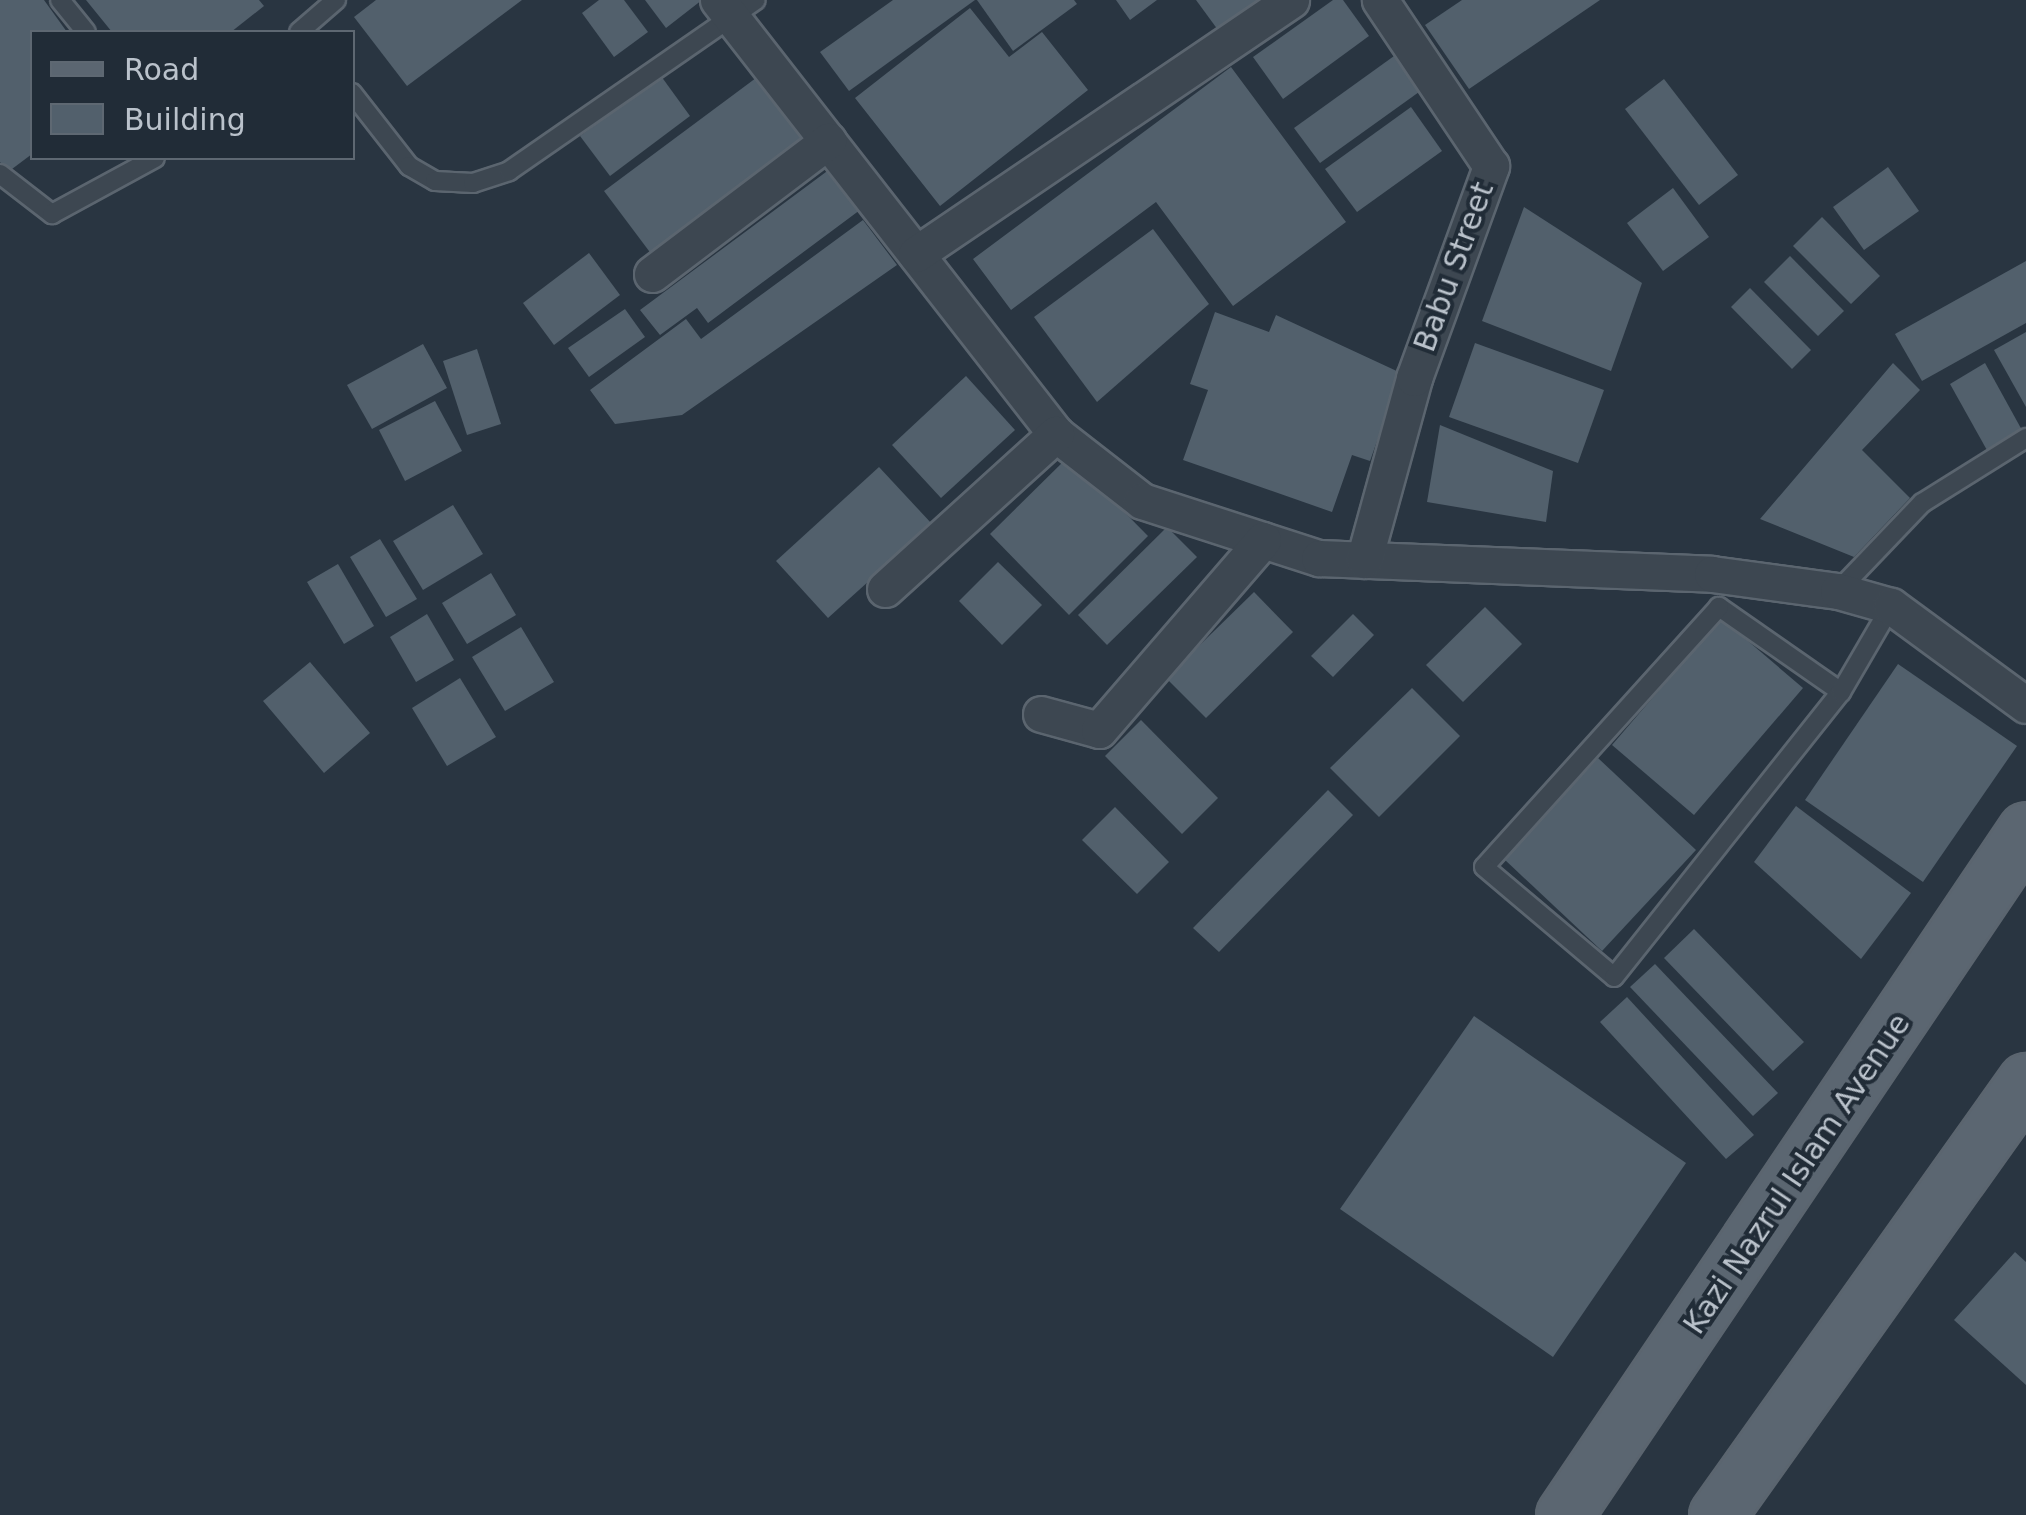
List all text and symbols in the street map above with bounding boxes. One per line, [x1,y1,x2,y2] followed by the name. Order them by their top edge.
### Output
[30,30,355,160] legend
[124,52,199,87] text: Road
[124,102,246,137] text: Building
[1407,177,1501,357] street label: Babu Street
[1676,1007,1918,1341] street label: Kazi Nazrul Islam Avenue

